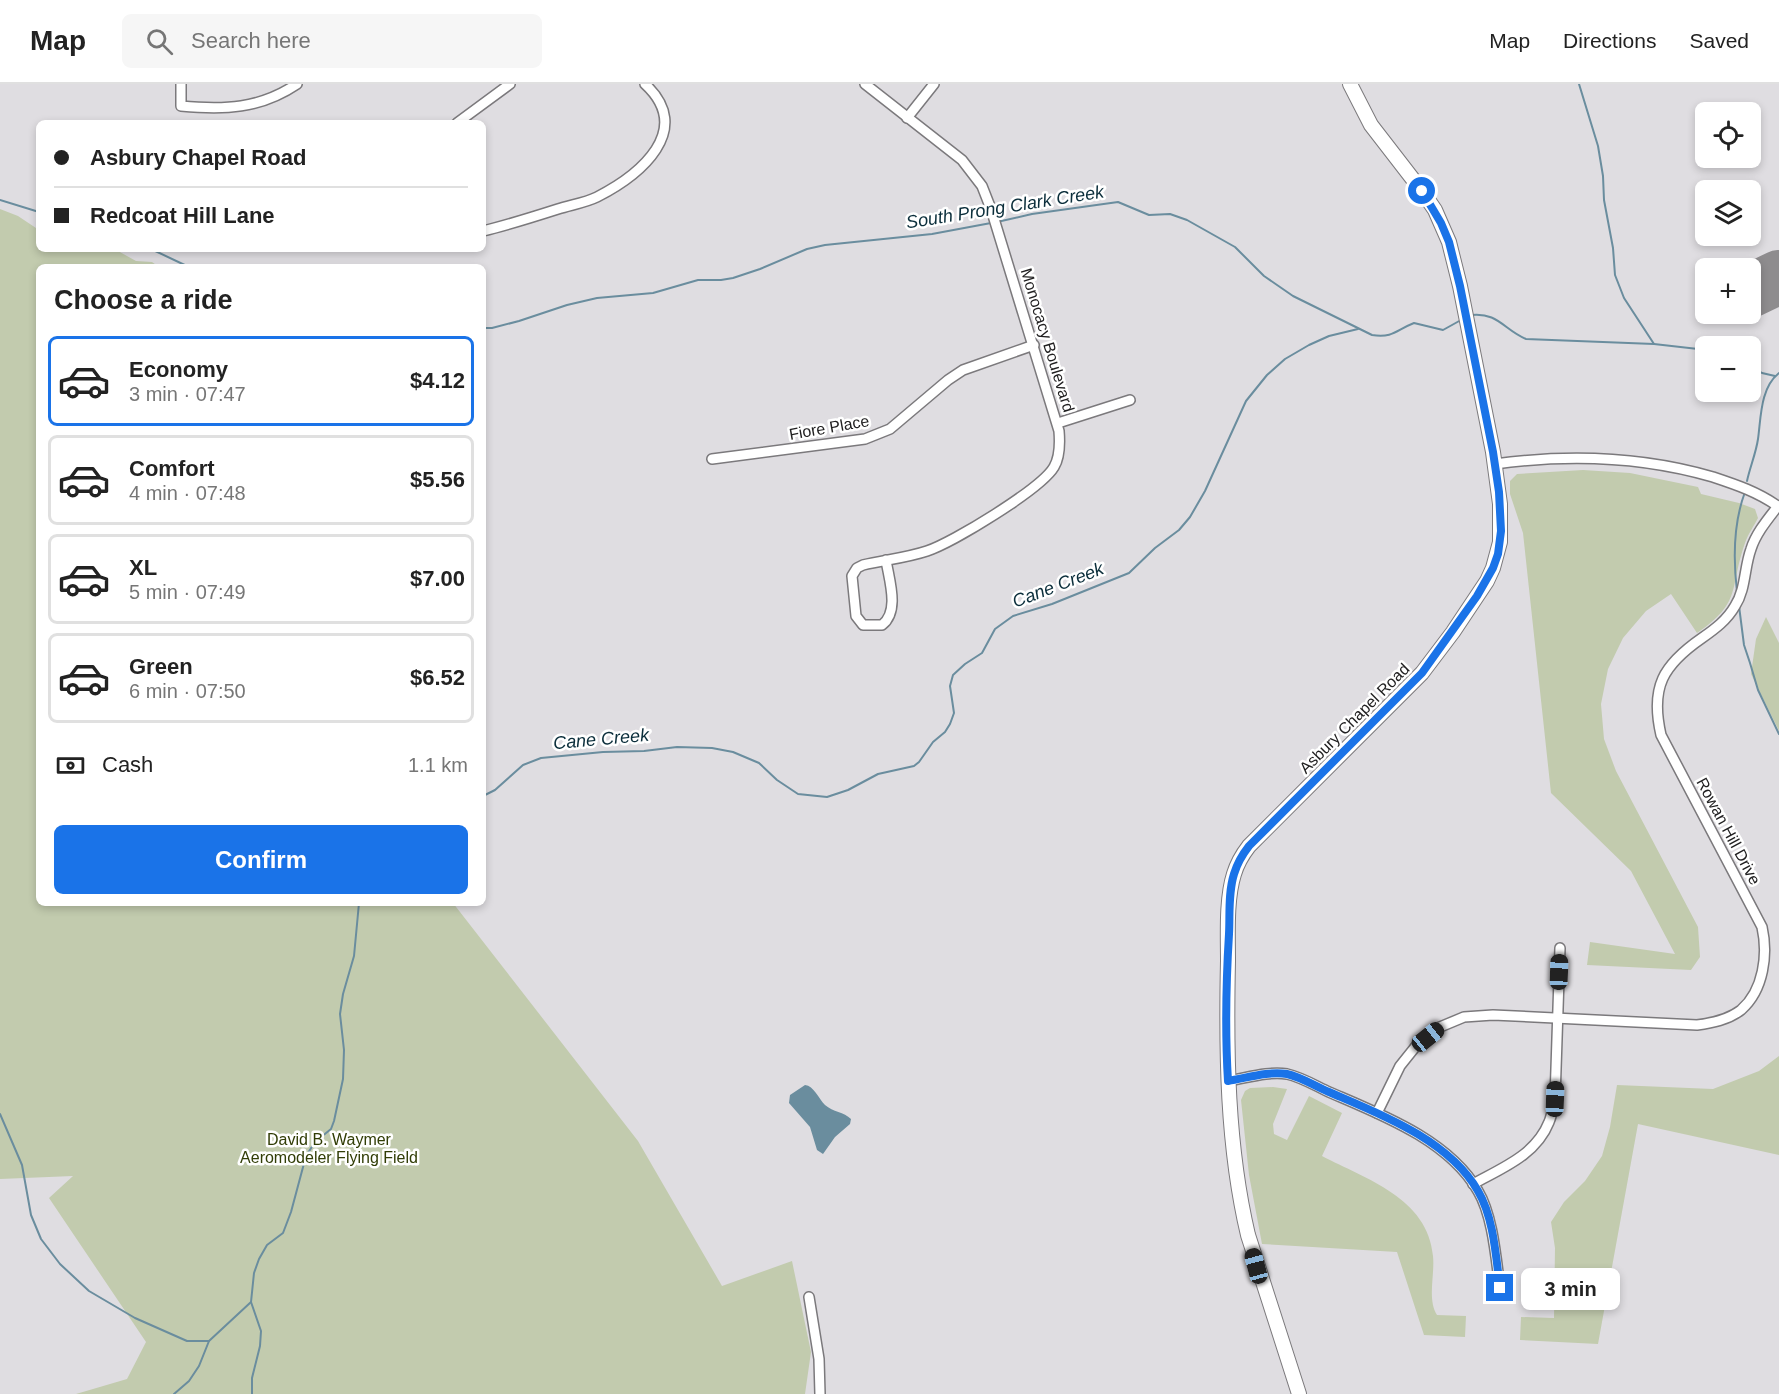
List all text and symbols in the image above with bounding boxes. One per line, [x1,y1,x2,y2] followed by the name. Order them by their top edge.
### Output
[122,14,542,68] search box
[30,25,86,56] text: Map
[143,25,176,58] icon: search
[191,28,311,53] text: Search here
[1489,29,1530,52] text: Map
[1563,29,1656,52] text: Directions
[1689,29,1749,52] text: Saved
[1695,102,1761,402] map controls
[1695,102,1761,168] button: locate
[90,145,306,170] text: Asbury Chapel Road
[1408,177,1435,204] route start
[1695,180,1761,246] button: layers
[905,181,1106,233] water label: South Prong Clark Creek
[90,203,275,228] text: Redcoat Hill Lane
[1695,258,1761,324] button: +
[1018,266,1077,414] street label: Monocacy Boulevard
[54,285,233,315] text: Choose a ride
[1695,336,1761,402] button: −
[57,354,111,408] icon: car
[129,357,228,382] text: Economy
[410,368,465,393] text: $4.12
[129,383,246,405] text: 3 min · 07:47
[788,412,871,443] street label: Fiore Place
[57,453,111,507] icon: car
[129,456,215,481] text: Comfort
[410,467,465,492] text: $5.56
[129,482,246,504] text: 4 min · 07:48
[57,552,111,606] icon: car
[129,555,157,580] text: XL
[1010,558,1107,612] water label: Cane Creek
[410,566,465,591] text: $7.00
[129,581,246,603] text: 5 min · 07:49
[57,651,111,705] icon: car
[129,654,193,679] text: Green
[1296,660,1413,777] street label: Asbury Chapel Road
[410,665,465,690] text: $6.52
[129,680,246,702] text: 6 min · 07:50
[552,725,651,753] water label: Cane Creek
[54,749,87,782] icon: cash
[102,752,153,777] text: Cash
[408,754,468,776] text: 1.1 km
[1693,775,1764,888] street label: Rowan Hill Drive
[54,825,468,894] button: Confirm
[1549,954,1569,990] car
[1408,1019,1448,1055] car
[1545,1081,1565,1117] car
[240,1131,418,1166] park label: David B. Waymer Aeromodeler Flying Field
[1243,1246,1269,1286] car
[1521,1267,1620,1309] callout: 3 min
[1486,1274,1513,1301] route end
[1544,1278,1597,1300] text: 3 min

